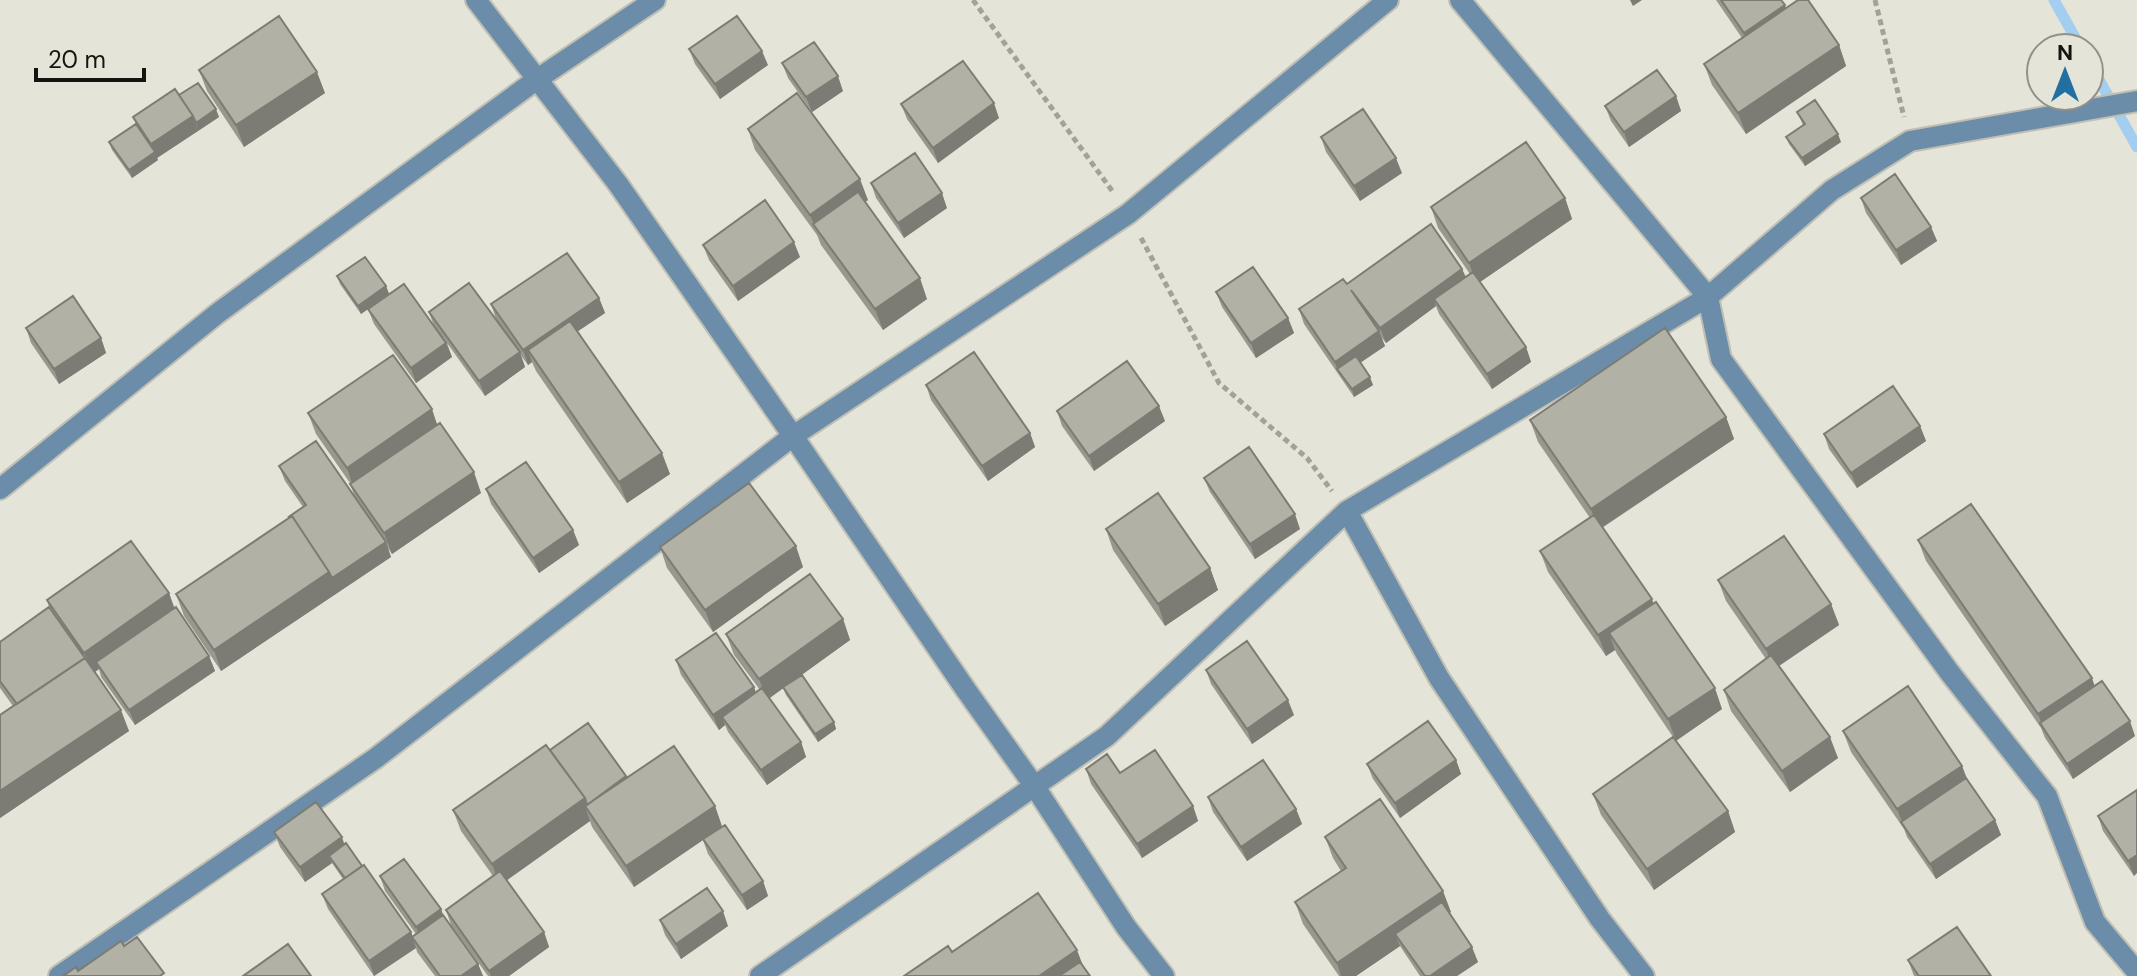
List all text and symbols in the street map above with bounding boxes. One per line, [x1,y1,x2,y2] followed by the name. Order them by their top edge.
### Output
[36,32,144,82] scale bar
[2025,32,2105,112] north arrow
[2057,38,2073,67] text: N
[48,44,106,75] text: 20 m

